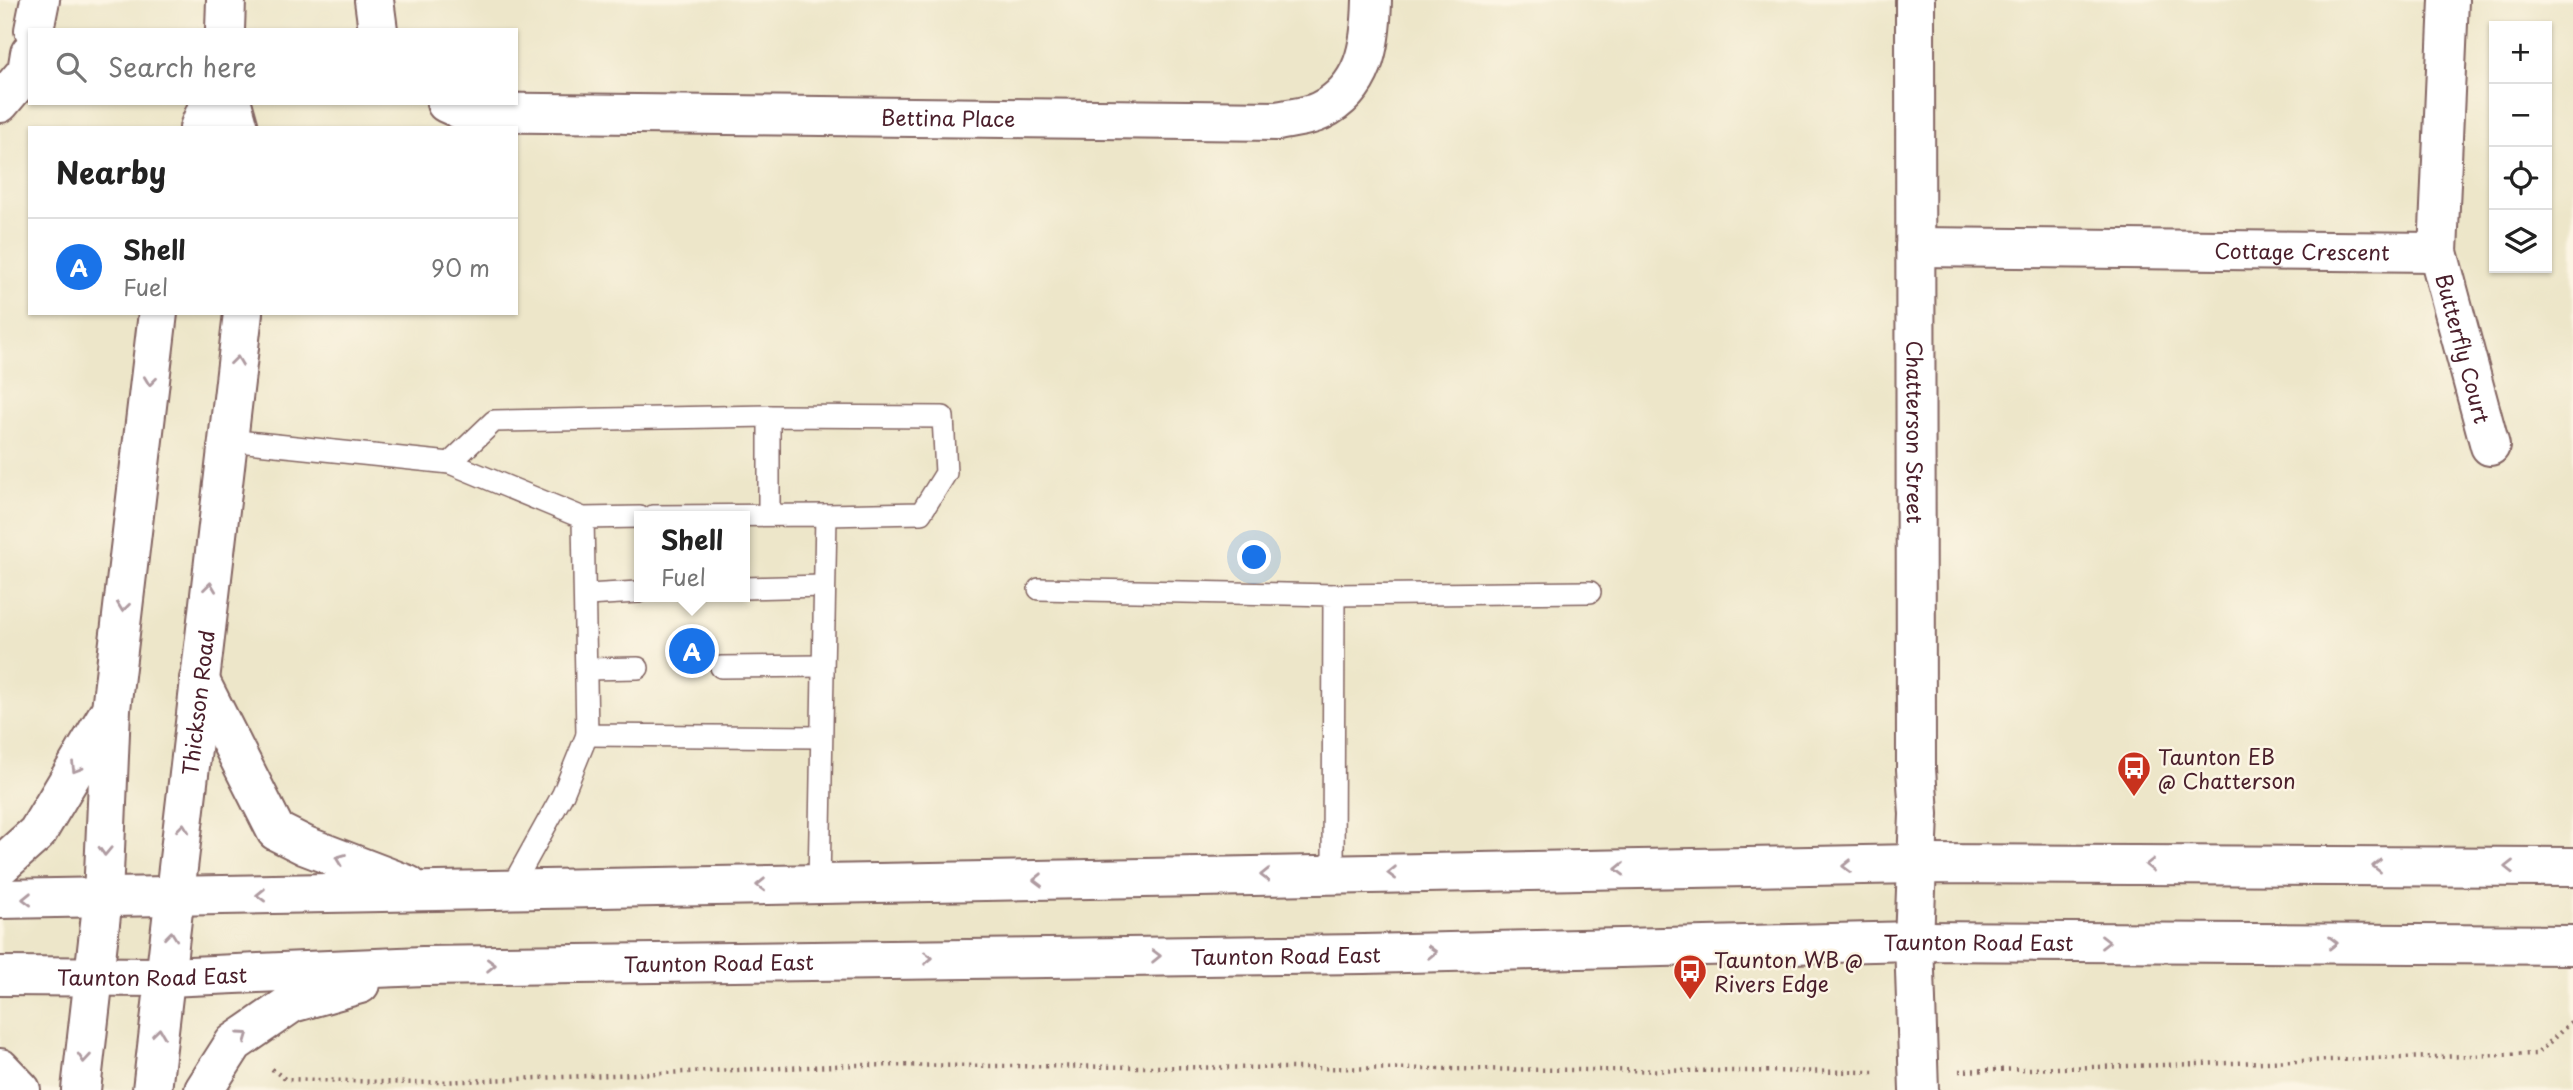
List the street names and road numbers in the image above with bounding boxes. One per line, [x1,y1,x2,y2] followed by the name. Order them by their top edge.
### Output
[881,101,1015,134] street label: Bettina Place
[2214,234,2390,268] street label: Cottage Crescent
[2428,270,2499,427] street label: Butterfly Court
[1899,340,1932,524] street label: Chatterson Street
[173,628,222,777] street label: Thickson Road
[1883,925,2074,958] street label: Taunton Road East
[1191,938,1381,972] street label: Taunton Road East
[624,945,814,979] street label: Taunton Road East
[57,958,248,993] street label: Taunton Road East

